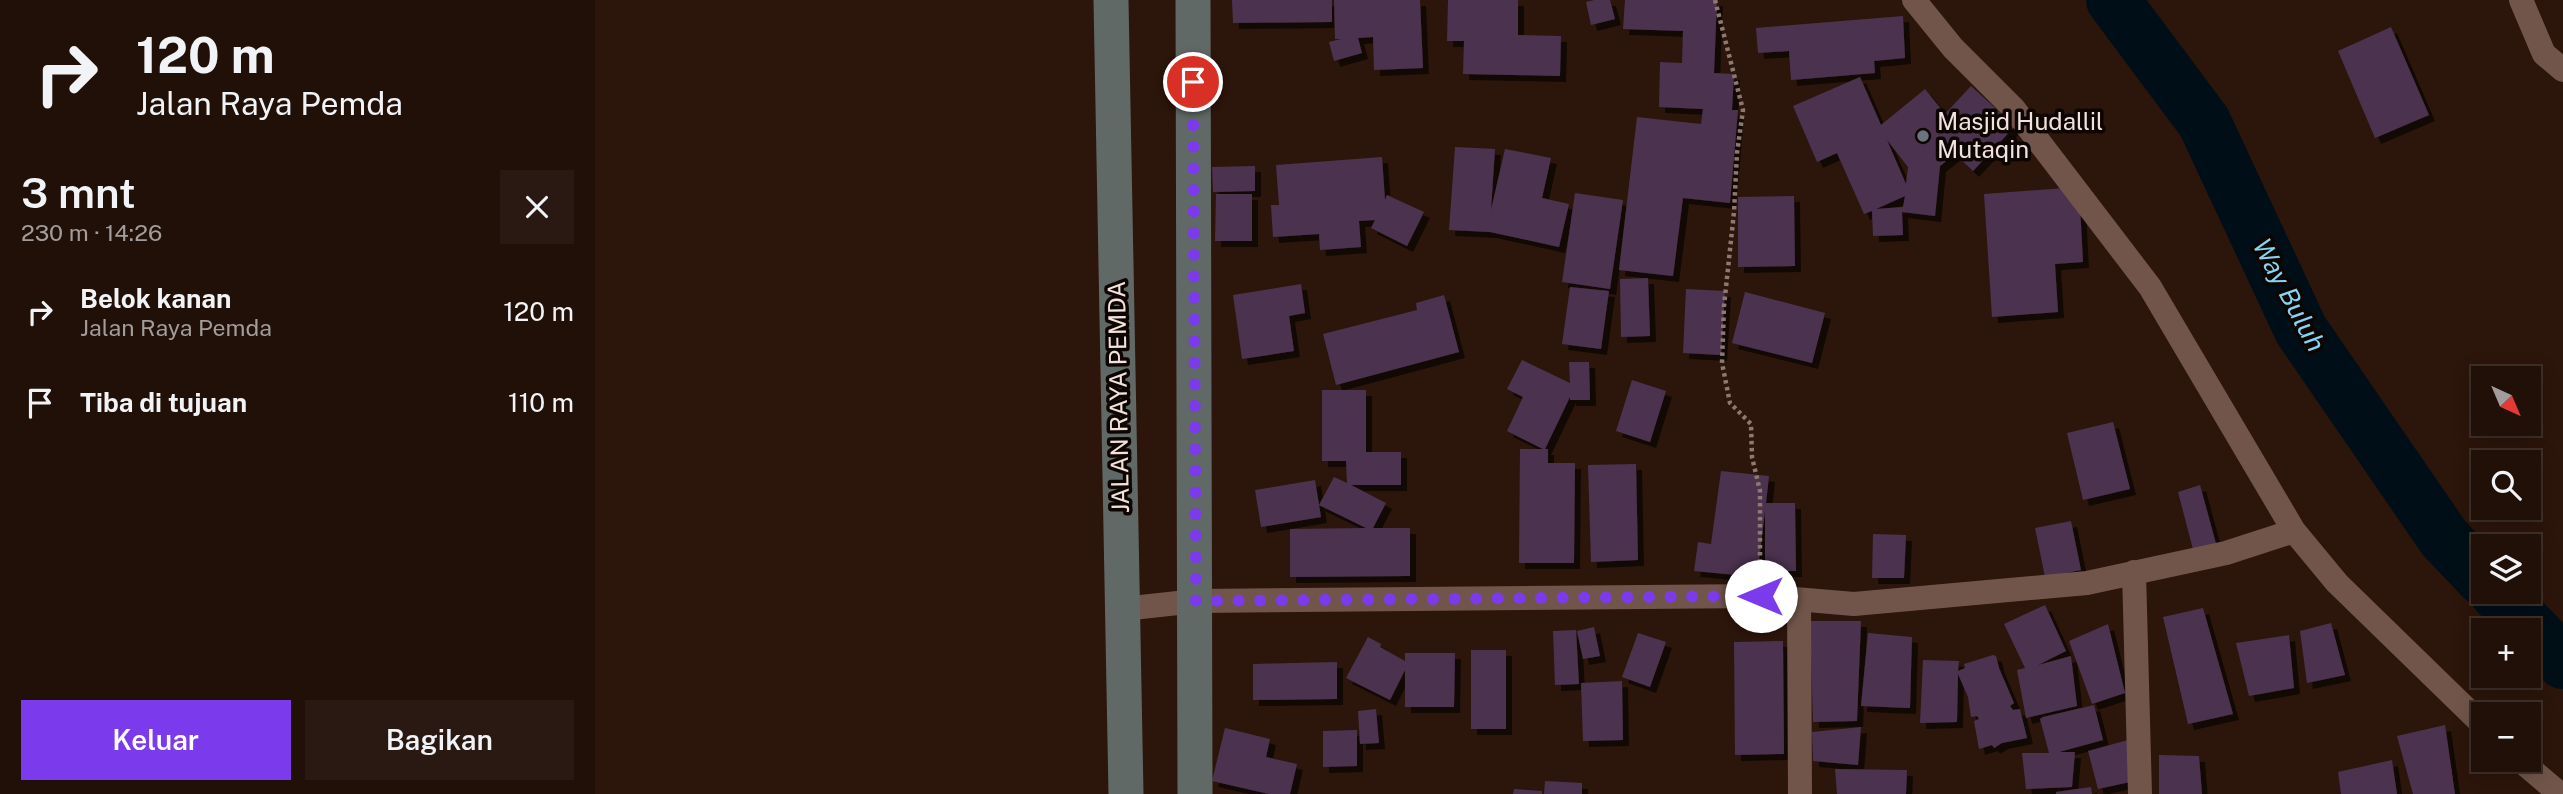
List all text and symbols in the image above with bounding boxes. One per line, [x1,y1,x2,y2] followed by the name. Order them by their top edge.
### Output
[136,26,275,84] text: 120 m
[21,28,112,119] icon: right
[1163,52,1223,112] pin
[1174,63,1212,101] icon: arrive
[136,85,403,122] text: Jalan Raya Pemda
[1937,107,2103,163] place label: Masjid Hudallil Mutaqin
[1915,128,1931,144] marker: Masjid Hudallil Mutaqin
[21,168,136,217] text: 3 mnt
[500,170,574,244] button: close
[21,219,162,246] text: 230 m · 14:26
[2247,233,2332,357] water label: Way Buluh
[1102,281,1134,513] street label: JALAN RAYA PEMDA
[80,283,231,314] text: Belok kanan
[21,293,59,331] icon: right
[503,296,574,327] text: 120 m
[80,314,272,341] text: Jalan Raya Pemda
[2471,366,2541,436] north arrow
[2471,366,2541,772] map controls
[21,384,59,422] icon: arrive
[80,387,247,418] text: Tiba di tujuan
[508,387,574,418] text: 110 m
[2471,450,2541,520] button: search
[2471,534,2541,604] button: layers
[1724,559,1798,633] position arrow
[2471,618,2541,688] button: +
[21,700,291,780] button: Keluar
[305,700,574,780] button: Bagikan
[2471,702,2541,772] button: −

